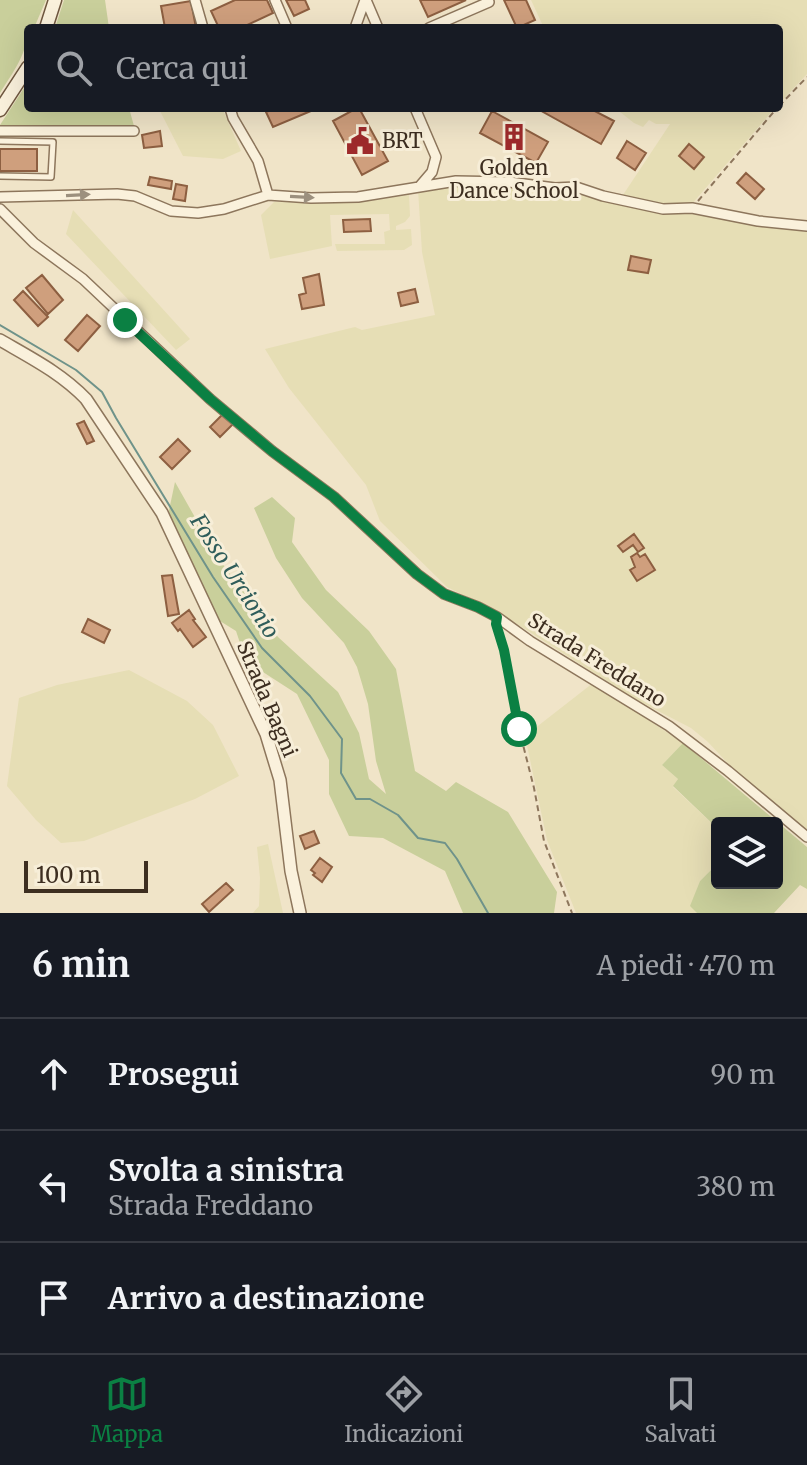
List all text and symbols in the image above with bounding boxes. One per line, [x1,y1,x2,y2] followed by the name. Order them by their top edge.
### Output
[24,24,783,112] search box
[52,46,96,90] icon: search
[116,49,248,87] text: Cerca qui
[499,122,529,152] building icon: Golden Dance School
[345,126,375,156] public building icon: BRT
[382,128,423,153] place label: BRT
[449,155,579,203] place label: Golden Dance School
[66,189,91,202] one-way arrow
[290,191,315,204] one-way arrow
[107,302,143,338] route end
[184,508,286,643] water label: Fosso Urcionio
[524,607,671,712] street label: Strada Freddano
[232,637,303,761] street label: Strada Bagni
[501,711,537,747] route start
[711,817,783,889] map controls
[711,817,783,889] button: layers
[24,857,148,893] scale bar
[36,861,101,889] text: 100 m
[32,944,130,986] text: 6 min
[597,949,775,982] text: A piedi · 470 m
[32,1052,76,1096] icon: ahead
[108,1055,239,1093] text: Prosegui
[711,1058,775,1091] text: 90 m
[108,1151,344,1189] text: Svolta a sinistra
[32,1164,76,1208] icon: left
[696,1170,775,1203] text: 380 m
[108,1189,313,1222] text: Strada Freddano
[32,1276,76,1320] icon: arrive
[108,1279,425,1317] text: Arrivo a destinazione
[91,1372,163,1448] tab: Mappa
[344,1372,463,1448] tab: Indicazioni
[645,1372,716,1448] tab: Salvati

